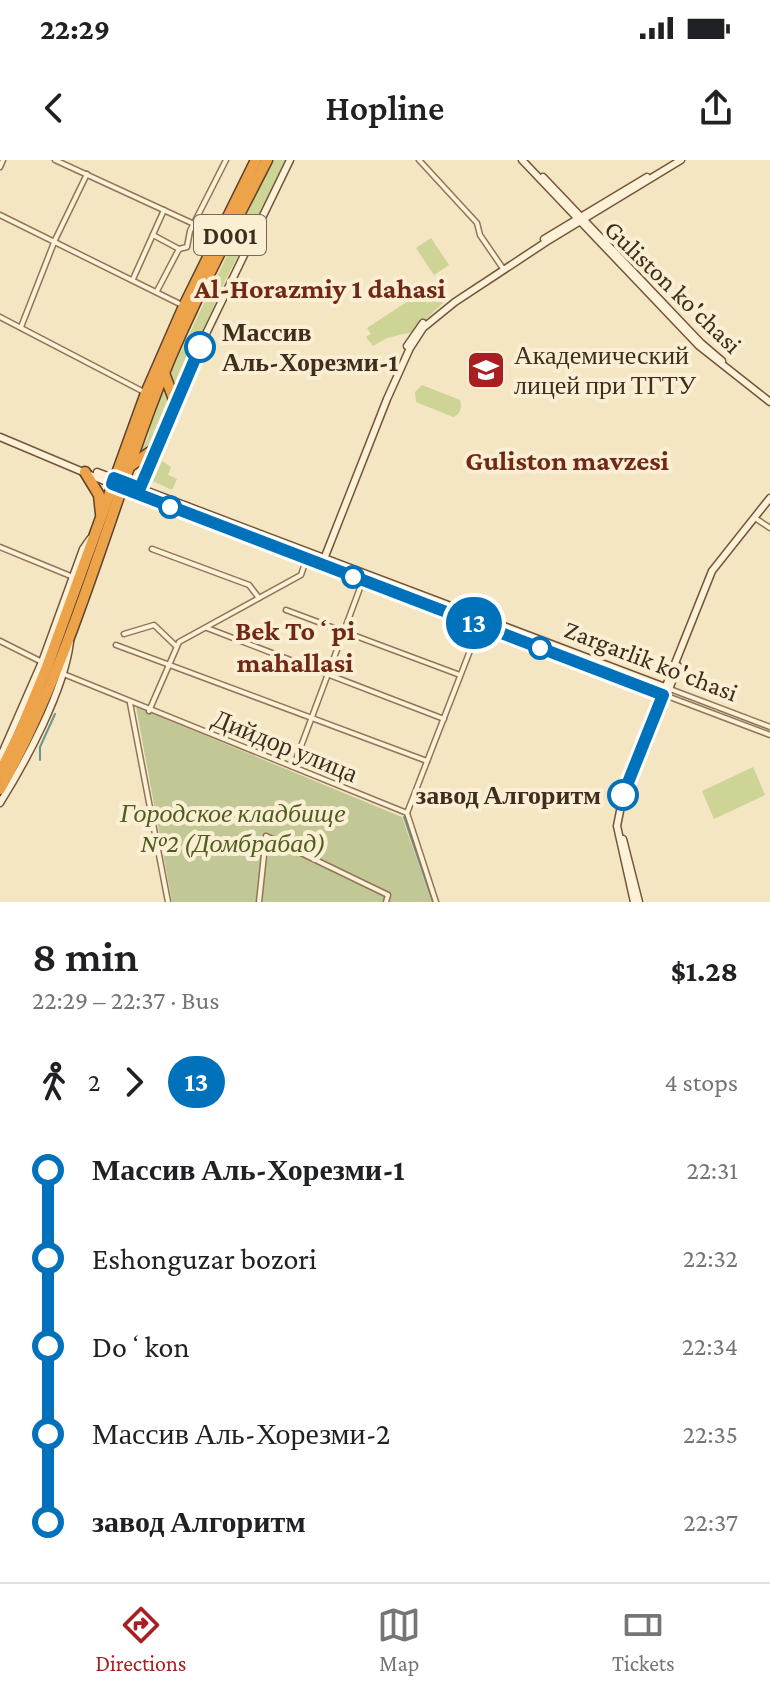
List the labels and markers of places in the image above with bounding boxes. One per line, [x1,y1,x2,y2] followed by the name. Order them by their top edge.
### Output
[222,318,398,377] place label: Массив Аль-Хорезми-1
[185,332,215,362] marker: Массив Аль-Хорезми-1
[514,341,697,400] place label: Академический лицей при ТГТУ
[465,349,507,391] school or university icon: Академический лицей при ТГТУ
[159,496,181,518] unlabelled marker
[342,566,364,588] unlabelled marker
[529,637,551,659] unlabelled marker
[608,780,638,810] marker: завод Алгоритм
[416,781,601,810] place label: завод Алгоритм

